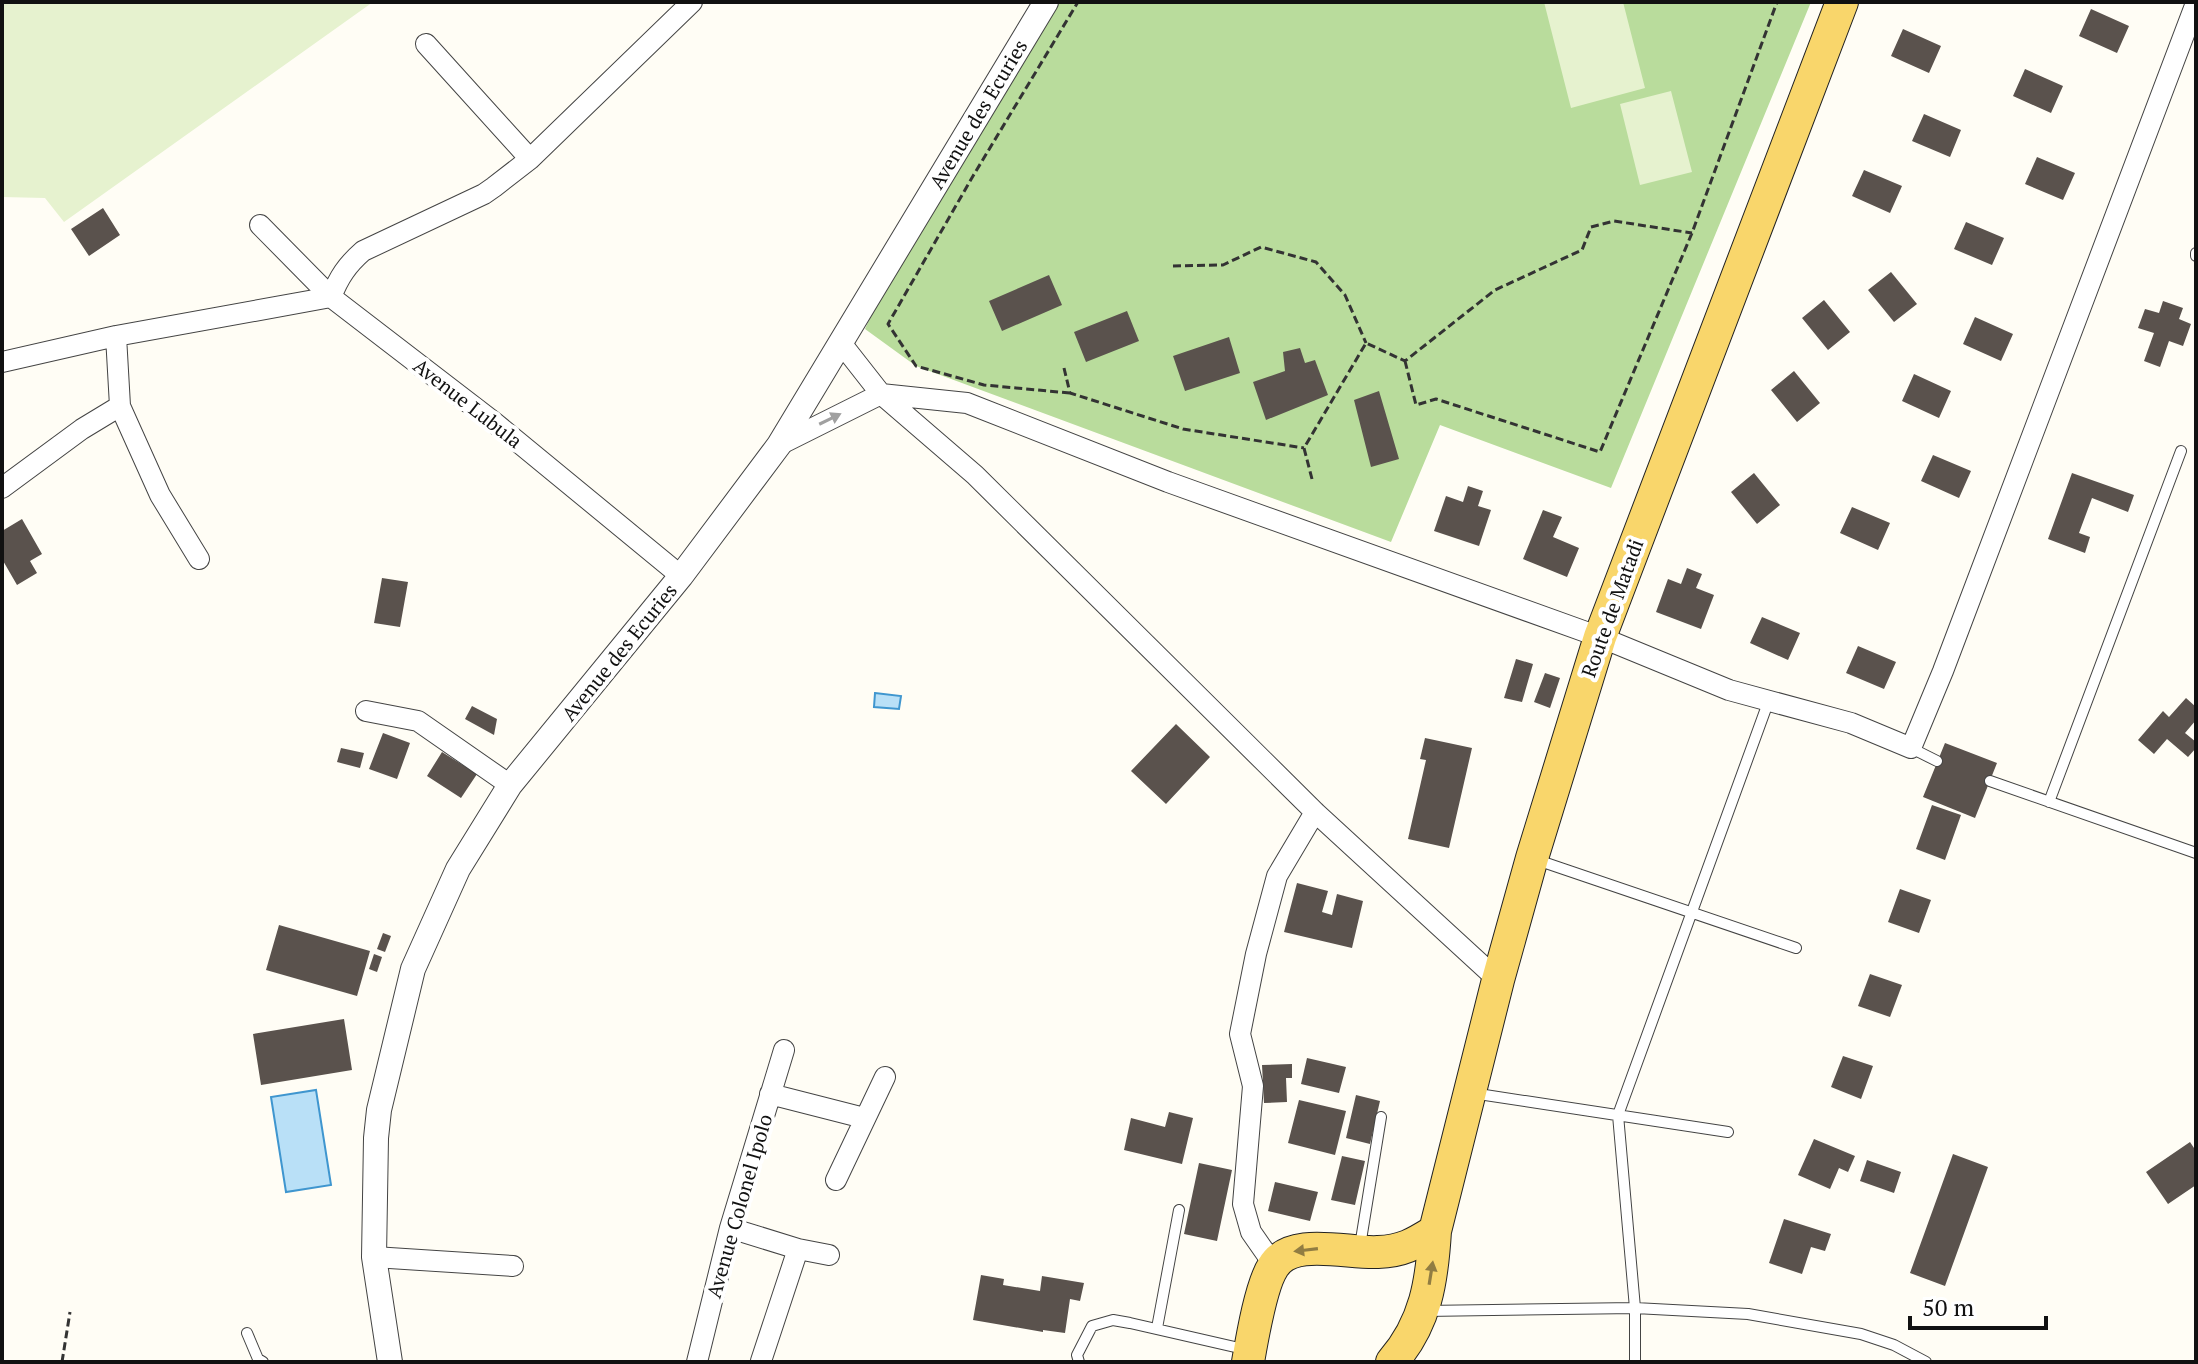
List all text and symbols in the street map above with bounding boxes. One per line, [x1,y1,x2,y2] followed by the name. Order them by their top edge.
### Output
[923,34,1033,194] street label: Avenue des Ecuries
[408,352,528,454] street label: Avenue Lubula
[819,413,842,426] one-way arrow
[1574,535,1650,681] street label: Route de Matadi
[555,577,683,727] street label: Avenue des Ecuries
[700,1111,778,1301] street label: Avenue Colonel Ipolo
[1293,1244,1318,1257] one-way arrow
[1425,1261,1438,1286] one-way arrow
[1910,1280,2046,1330] scale bar
[1922,1291,1974,1323] text: 50 m

